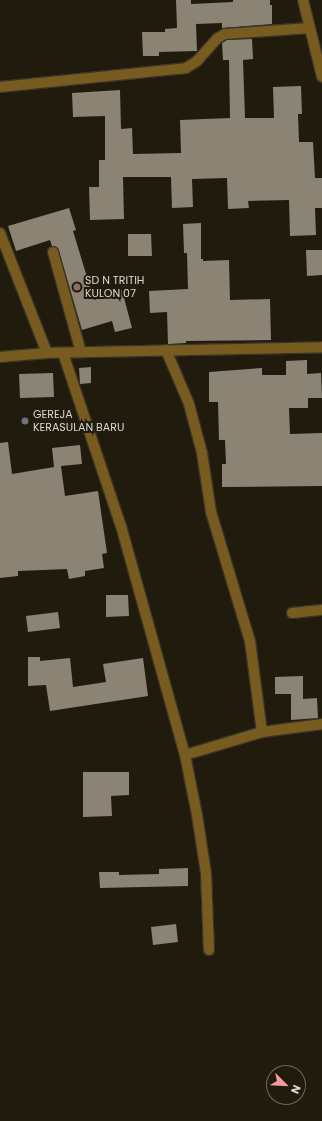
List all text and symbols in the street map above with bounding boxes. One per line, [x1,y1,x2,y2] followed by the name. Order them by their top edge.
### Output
[85,274,144,300] place label: SD N TRITIH KULON 07
[72,282,82,292] marker: SD N TRITIH KULON 07
[33,408,124,434] place label: GEREJA KERASULAN BARU
[20,416,30,426] marker: GEREJA KERASULAN BARU
[266,1065,306,1105] north arrow
[287,1082,305,1097] text: N

